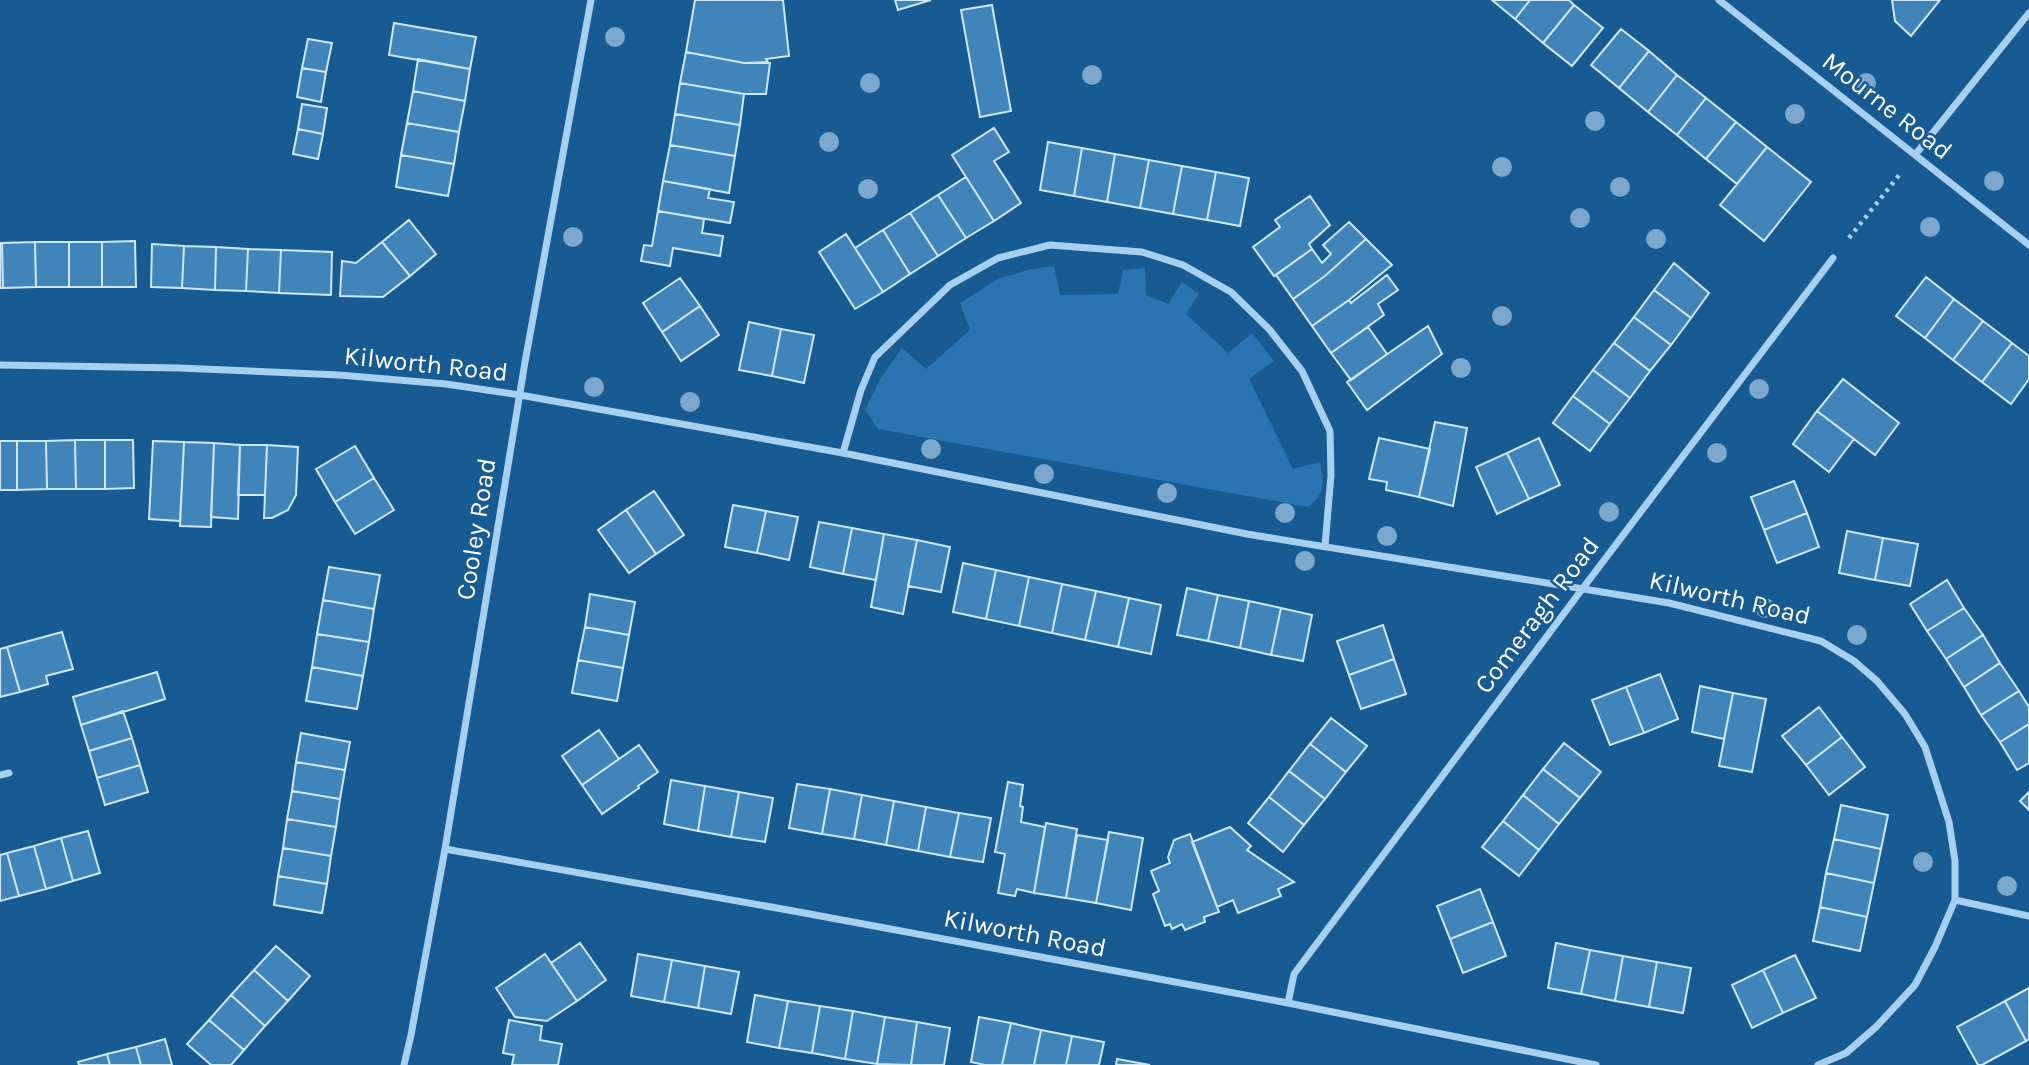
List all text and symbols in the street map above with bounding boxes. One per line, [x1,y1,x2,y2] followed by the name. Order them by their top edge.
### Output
[1816,46,1958,166] street label: Mourne Road
[342,340,510,388] street label: Kilworth Road
[449,456,503,602] street label: Cooley Road
[1468,531,1606,699] street label: Comeragh Road
[1646,564,1814,632] street label: Kilworth Road
[941,902,1109,964] street label: Kilworth Road

